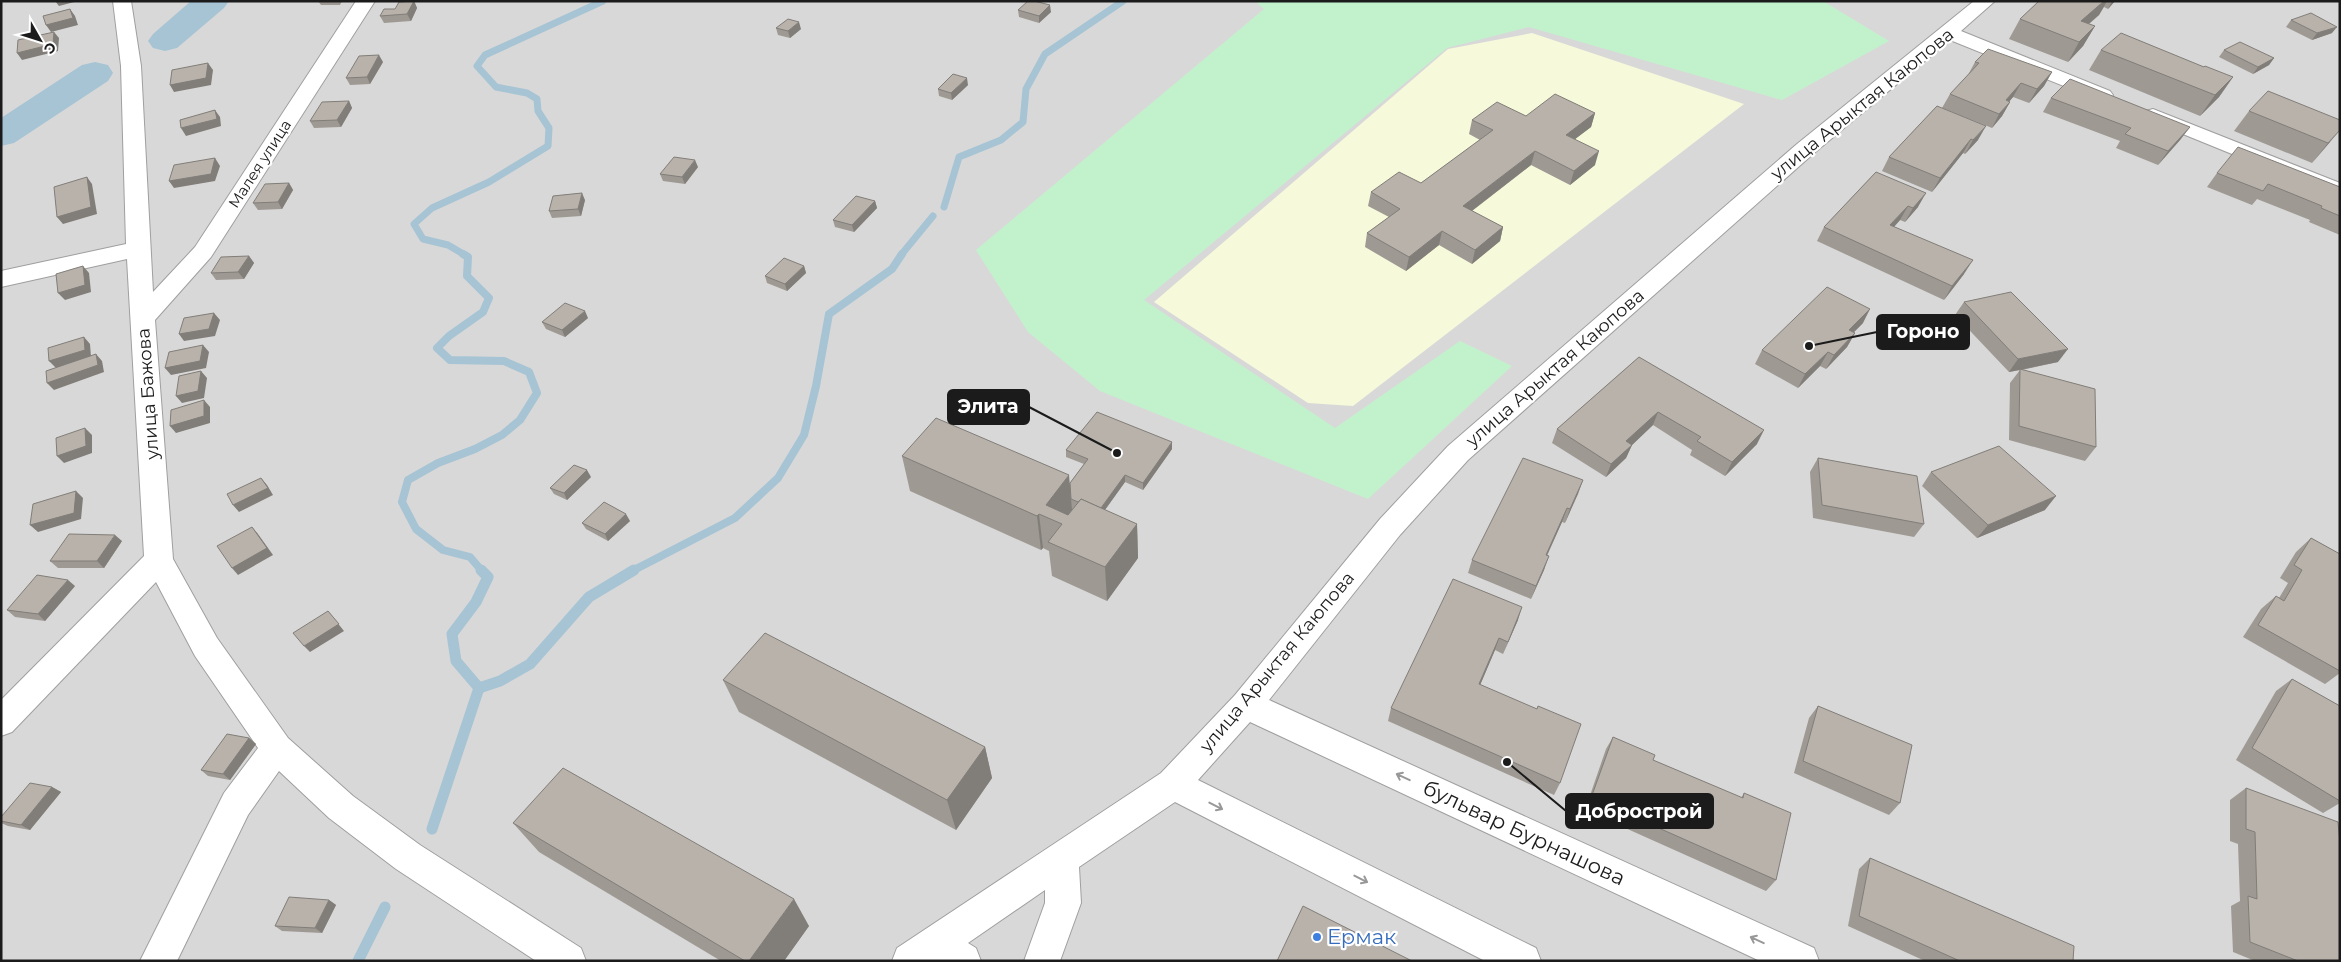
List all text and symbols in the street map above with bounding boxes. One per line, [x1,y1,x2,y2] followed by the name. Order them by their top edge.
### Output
[15,15,65,65] north arrow
[1765,23,1958,185] street label: улица Арыктая Каюпова
[40,39,60,58] text: С
[224,116,295,211] street label: Малея улица
[1461,285,1649,452] street label: улица Арыктая Каюпова
[1877,315,1969,349] callout: Гороно
[1887,320,1959,343] text: Гороно
[132,327,164,462] street label: улица Бажова
[948,390,1029,424] callout: Элита
[957,395,1019,418] text: Элита
[1194,567,1359,758] street label: улица Арыктая Каюпова
[1396,772,1411,782] one-way arrow
[1419,775,1629,890] street label: бульвар Бурнашова
[1566,794,1713,828] callout: Добрострой
[1576,800,1702,823] text: Добрострой
[1208,802,1223,811] one-way arrow
[1353,875,1368,884] one-way arrow
[1327,924,1396,949] place label: Ермак
[1311,931,1323,943] marker: Ермак
[1750,935,1765,945] one-way arrow

